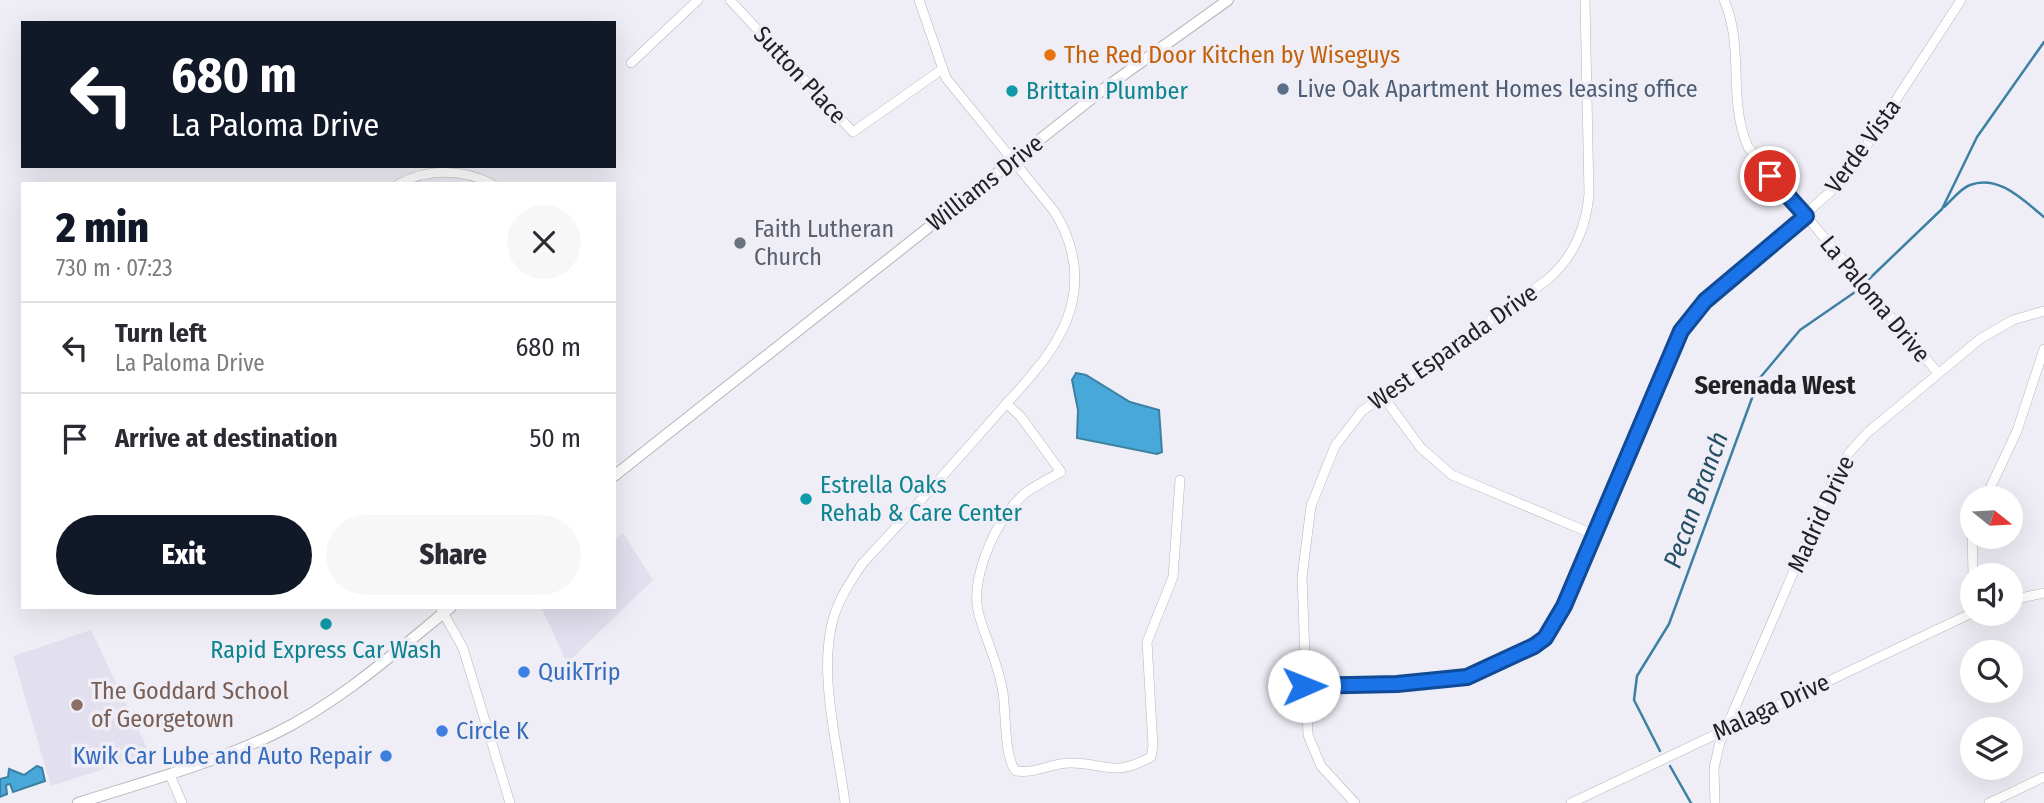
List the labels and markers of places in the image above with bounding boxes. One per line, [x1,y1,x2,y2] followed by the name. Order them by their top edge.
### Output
[1064,41,1400,69] place label: The Red Door Kitchen by Wiseguys
[1042,47,1058,63] marker: The Red Door Kitchen by Wiseguys
[1297,75,1698,103] place label: Live Oak Apartment Homes leasing office
[1026,77,1188,105] place label: Brittain Plumber
[1275,81,1291,97] marker: Live Oak Apartment Homes leasing office
[1004,83,1020,99] marker: Brittain Plumber
[1740,146,1800,206] pin
[754,215,894,271] place label: Faith Lutheran Church
[732,235,748,251] marker: Faith Lutheran Church
[820,471,1022,527] place label: Estrella Oaks Rehab & Care Center
[798,491,814,507] marker: Estrella Oaks Rehab & Care Center
[318,616,334,632] marker: Rapid Express Car Wash
[210,636,442,664] place label: Rapid Express Car Wash
[538,658,620,686] place label: QuikTrip
[516,664,532,680] marker: QuikTrip
[91,677,289,733] place label: The Goddard School of Georgetown
[69,697,85,713] marker: The Goddard School of Georgetown
[456,717,529,745] place label: Circle K
[434,723,450,739] marker: Circle K
[73,742,373,770] place label: Kwik Car Lube and Auto Repair
[378,748,394,764] marker: Kwik Car Lube and Auto Repair

